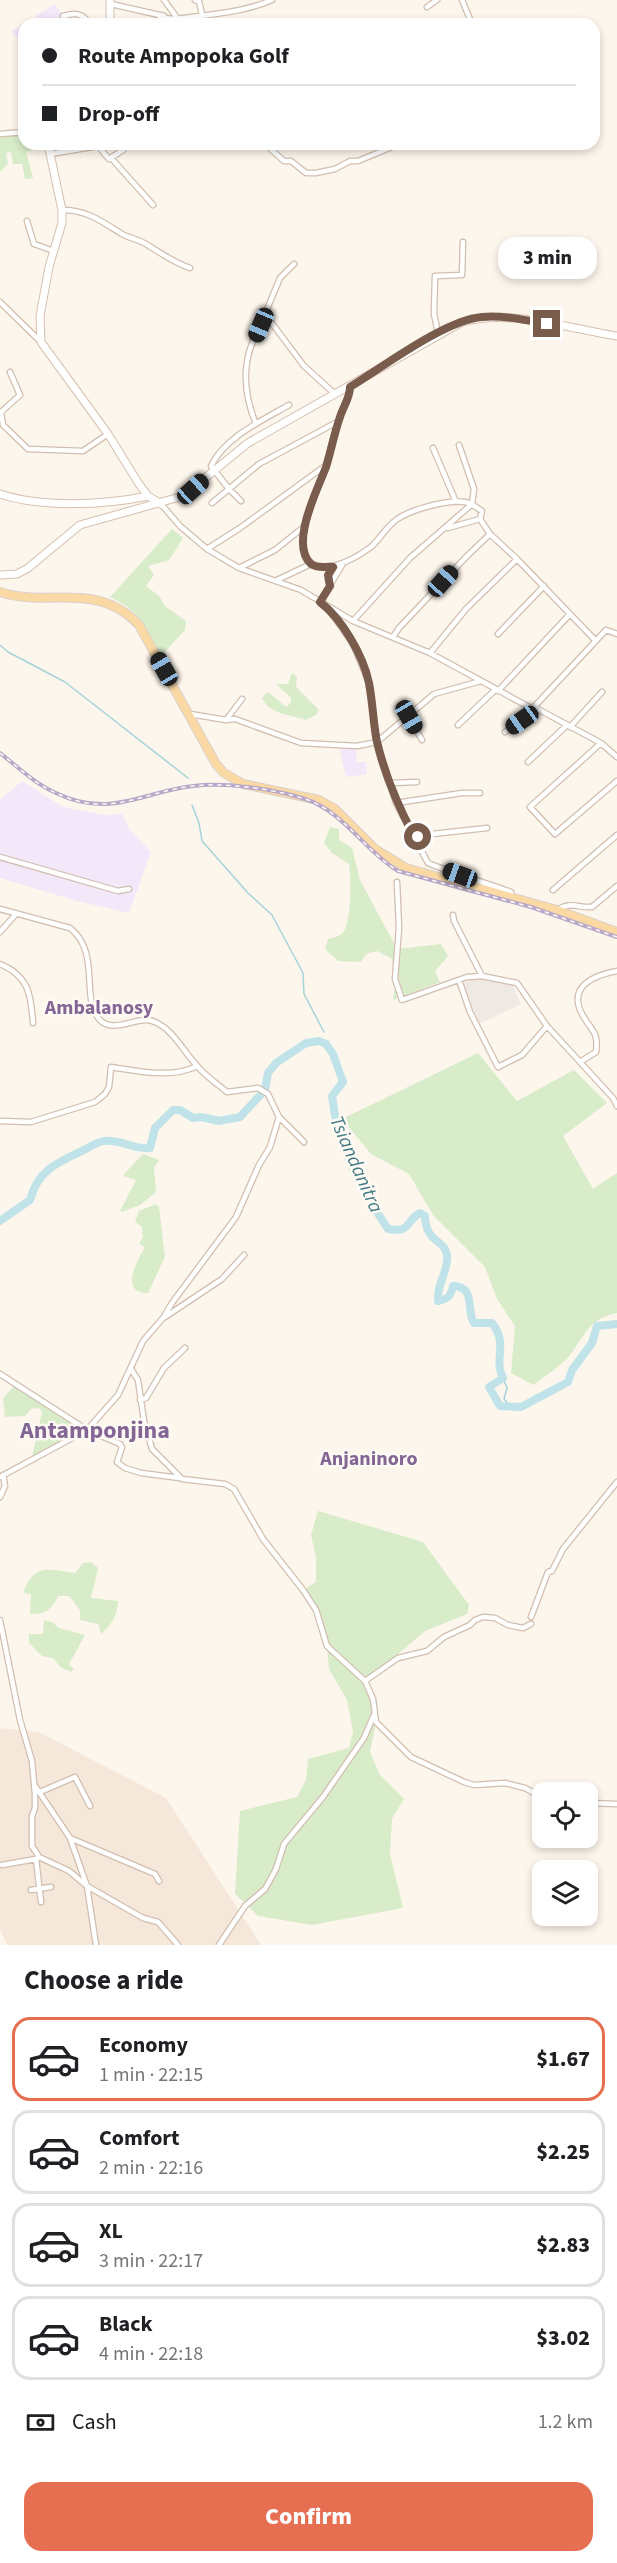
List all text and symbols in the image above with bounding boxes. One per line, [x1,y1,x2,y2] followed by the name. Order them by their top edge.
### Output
[78,40,289,72] text: Route Ampopoka Golf
[78,98,159,130] text: Drop-off
[498,237,596,279] callout: 3 min
[523,244,572,272] text: 3 min
[246,305,276,345] car
[533,310,560,337] route end
[174,470,212,508] car
[424,562,462,600] car
[147,649,181,689] car
[392,697,426,737] car
[502,702,542,738] car
[404,823,431,850] route start
[440,860,480,890] car
[44,994,154,1022] district label: Ambalanosy
[322,1111,390,1218] water label: Tsiandanitra
[19,1413,170,1448] district label: Antamponjina
[319,1445,418,1473] district label: Anjaninoro
[532,1782,598,1926] map controls
[532,1782,598,1848] button: locate
[532,1860,598,1926] button: layers
[24,1961,184,2000] text: Choose a ride
[99,2029,188,2061] text: Economy
[27,2032,81,2086] icon: car
[536,2043,590,2075] text: $1.67
[99,2061,203,2089] text: 1 min · 22:15
[99,2122,180,2154] text: Comfort
[27,2125,81,2179] icon: car
[536,2136,590,2168] text: $2.25
[99,2154,203,2182] text: 2 min · 22:16
[99,2215,123,2247] text: XL
[27,2218,81,2272] icon: car
[536,2229,590,2261] text: $2.83
[99,2247,203,2275] text: 3 min · 22:17
[99,2308,153,2340] text: Black
[27,2311,81,2365] icon: car
[536,2322,590,2354] text: $3.02
[99,2340,203,2368] text: 4 min · 22:18
[24,2406,57,2439] icon: cash
[72,2406,117,2438] text: Cash
[538,2408,593,2436] text: 1.2 km
[24,2482,593,2551] button: Confirm

